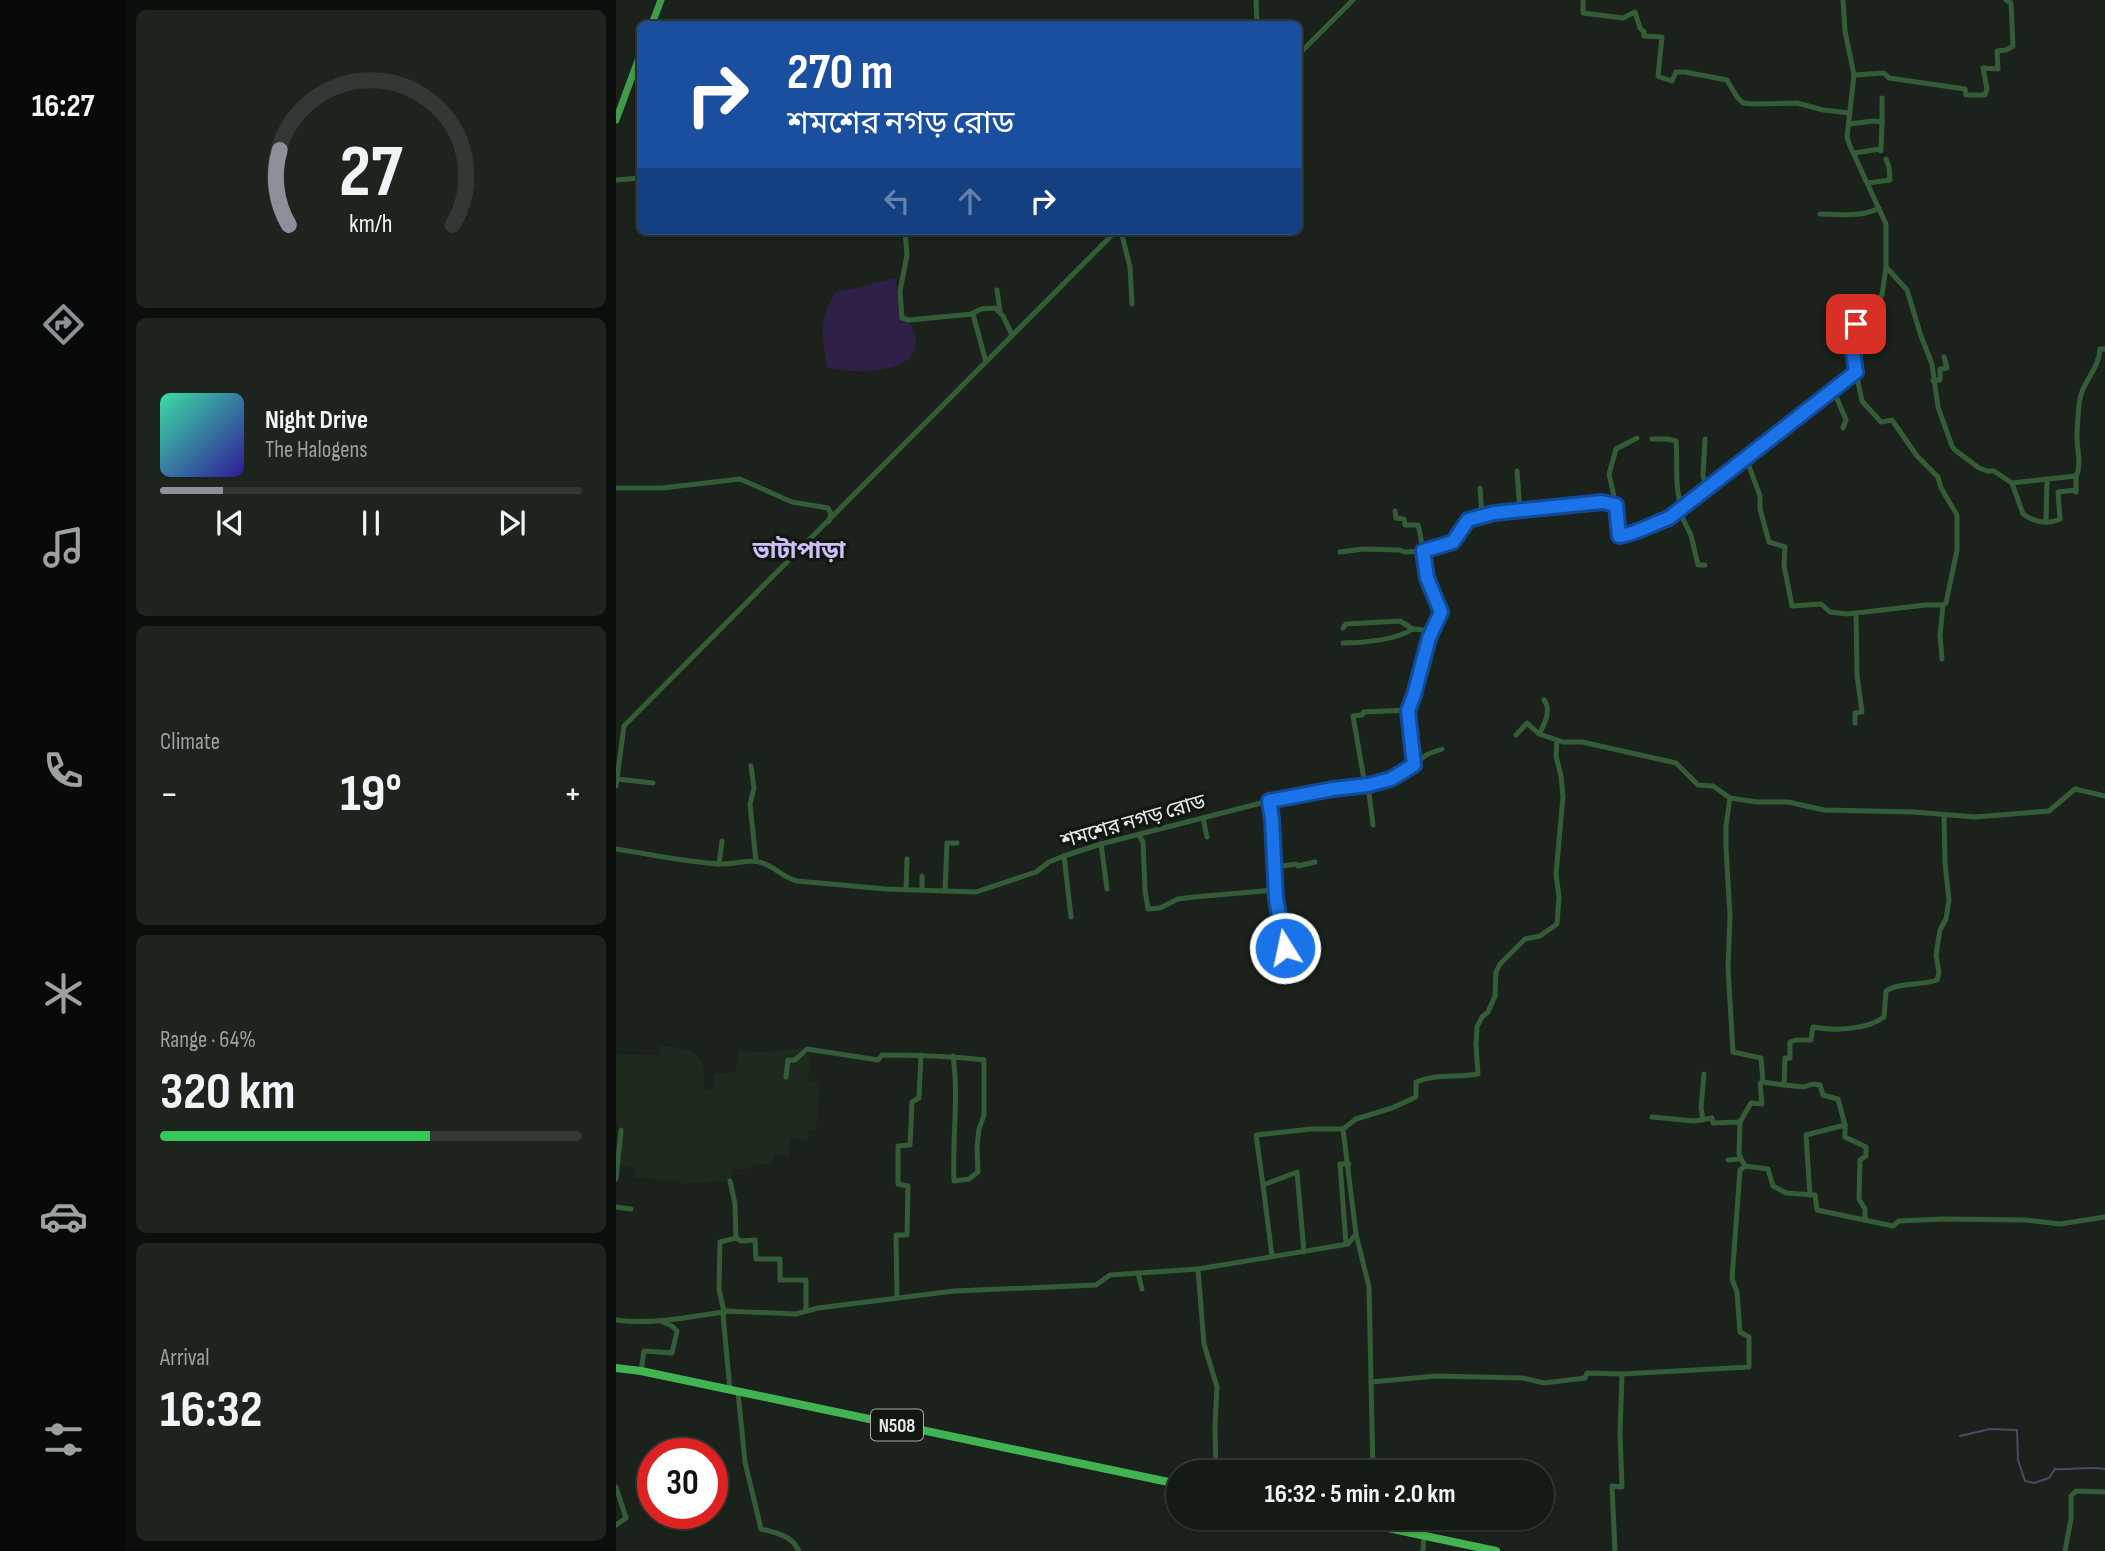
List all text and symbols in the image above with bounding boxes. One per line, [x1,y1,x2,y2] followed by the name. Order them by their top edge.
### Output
[787,44,893,103] text: 270 m
[672,49,763,140] icon: right
[32,87,94,126] text: 16:27
[787,104,1014,143] text: শমশের নগড় রোড
[339,129,403,217] text: 27
[878,182,916,220] icon: left
[951,182,989,220] icon: ahead
[1024,182,1062,220] icon: right
[349,209,393,240] text: km/h
[1826,294,1886,354] pin
[39,300,88,349] icon: directions
[1837,305,1875,343] icon: arrive
[265,405,368,436] text: Night Drive
[265,436,368,464] text: The Halogens
[211,504,249,542] icon: previous
[352,504,390,542] icon: pause
[493,504,531,542] icon: next
[39,523,88,572] icon: music
[752,536,847,565] district label: ভাটাপাড়া
[160,728,220,756] text: Climate
[39,746,88,795] icon: phone
[340,763,402,826] text: 19°
[160,772,179,817] text: −
[563,772,582,817] text: +
[1057,789,1209,854] street label: শমশের নগড় রোড
[1248,911,1322,985] position arrow
[39,969,88,1018] icon: climate
[160,1026,256,1054] text: Range · 64%
[160,1061,295,1124] text: 320 km
[39,1192,88,1241] icon: car
[160,1344,209,1372] text: Arrival
[160,1379,263,1442] text: 16:32
[871,1410,923,1441] road number: N508
[39,1415,88,1464] icon: filters
[637,1438,728,1529] speed limit sign: 30
[1265,1479,1455,1510] text: 16:32 · 5 min · 2.0 km

